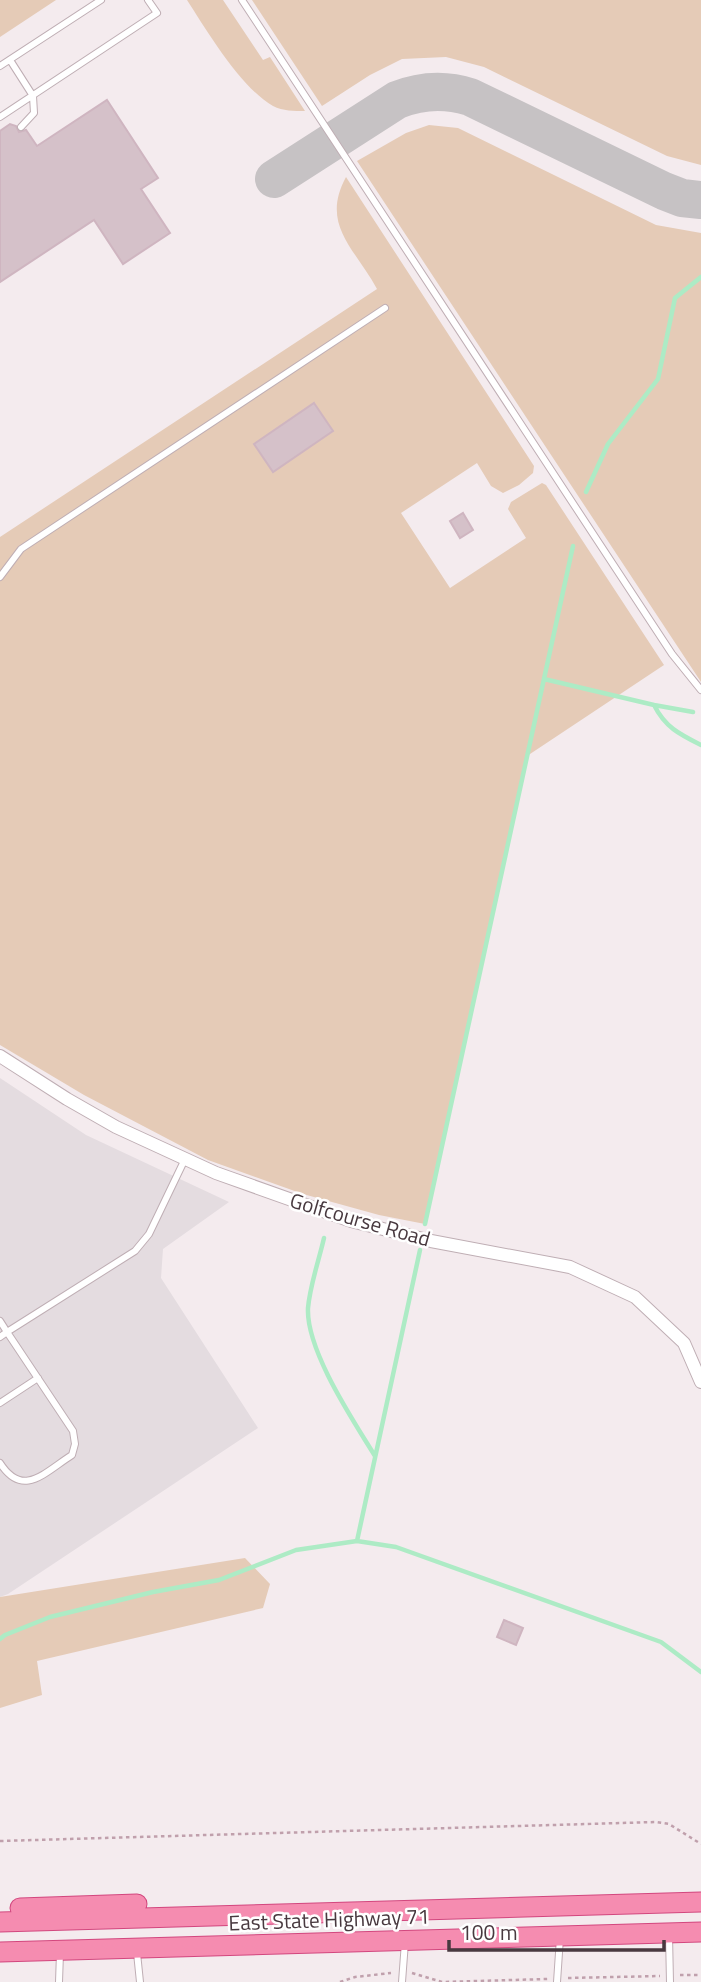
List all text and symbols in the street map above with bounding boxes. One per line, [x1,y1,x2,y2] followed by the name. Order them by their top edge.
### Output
[286,1184,434,1254] street label: Golfcourse Road
[228,1900,430,1938] street label: East State Highway 71
[449,1909,664,1953] scale bar
[460,1916,517,1948] text: 100 m

